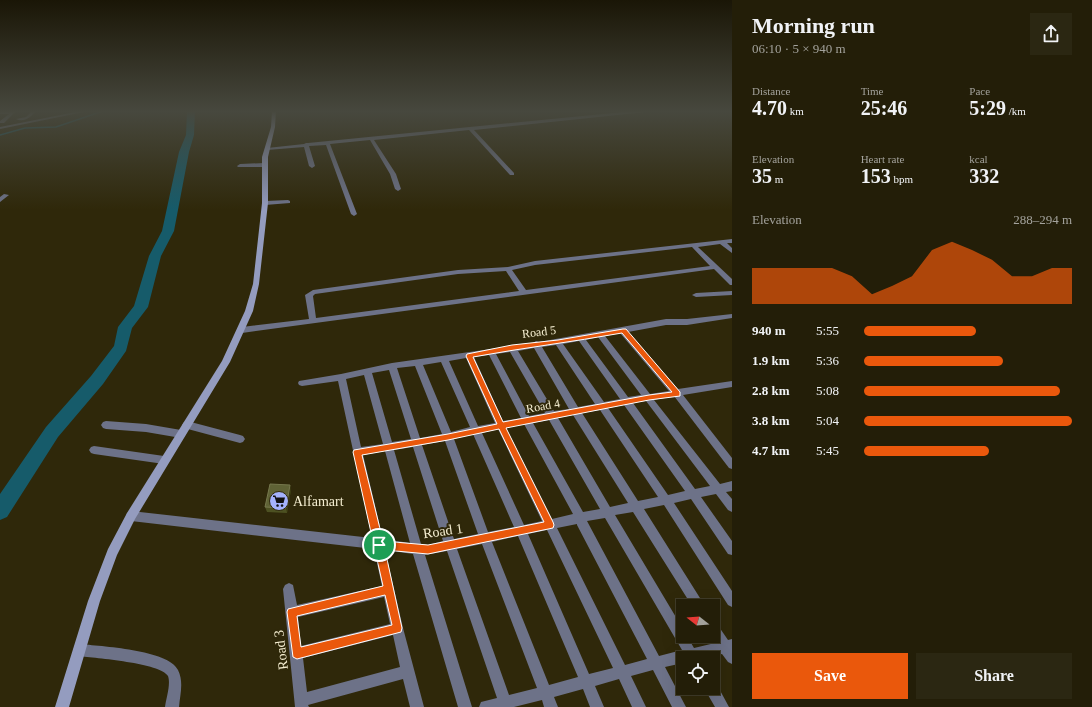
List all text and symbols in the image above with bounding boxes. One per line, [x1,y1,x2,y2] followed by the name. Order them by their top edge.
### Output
[752,13,875,38] text: Morning run
[1030,13,1072,55] button: share
[752,41,846,56] text: 06:10 · 5 × 940 m
[752,85,790,97] text: Distance
[861,85,883,97] text: Time
[969,85,990,97] text: Pace
[752,97,787,119] text: 4.70
[861,97,907,119] text: 25:46
[969,97,1006,119] text: 5:29
[787,105,804,117] text: km
[1006,105,1026,117] text: /km
[752,153,794,165] text: Elevation
[861,153,904,165] text: Heart rate
[969,153,988,165] text: kcal
[752,165,772,187] text: 35
[861,165,891,187] text: 153
[969,165,999,187] text: 332
[772,173,783,185] text: m
[891,173,913,185] text: bpm
[752,212,802,227] text: Elevation
[1013,212,1072,227] text: 288–294 m
[521,323,557,341] street label: Road 5
[752,323,786,338] text: 940 m
[816,323,839,338] text: 5:55
[752,353,790,368] text: 1.9 km
[816,353,839,368] text: 5:36
[752,383,790,398] text: 2.8 km
[816,383,839,398] text: 5:08
[525,396,561,416] street label: Road 4
[752,413,790,428] text: 3.8 km
[816,413,839,428] text: 5:04
[752,443,790,458] text: 4.7 km
[816,443,839,458] text: 5:45
[268,490,290,512] supermarket icon: Alfamart
[293,494,344,509] place label: Alfamart
[422,521,464,541] street label: Road 1
[362,528,396,562] pin
[368,534,390,556] icon: arrive
[676,599,720,643] north arrow
[676,599,720,695] map controls
[271,629,291,671] street label: Road 3
[676,651,720,695] button: locate
[752,653,908,699] button: Save
[916,653,1072,699] button: Share

